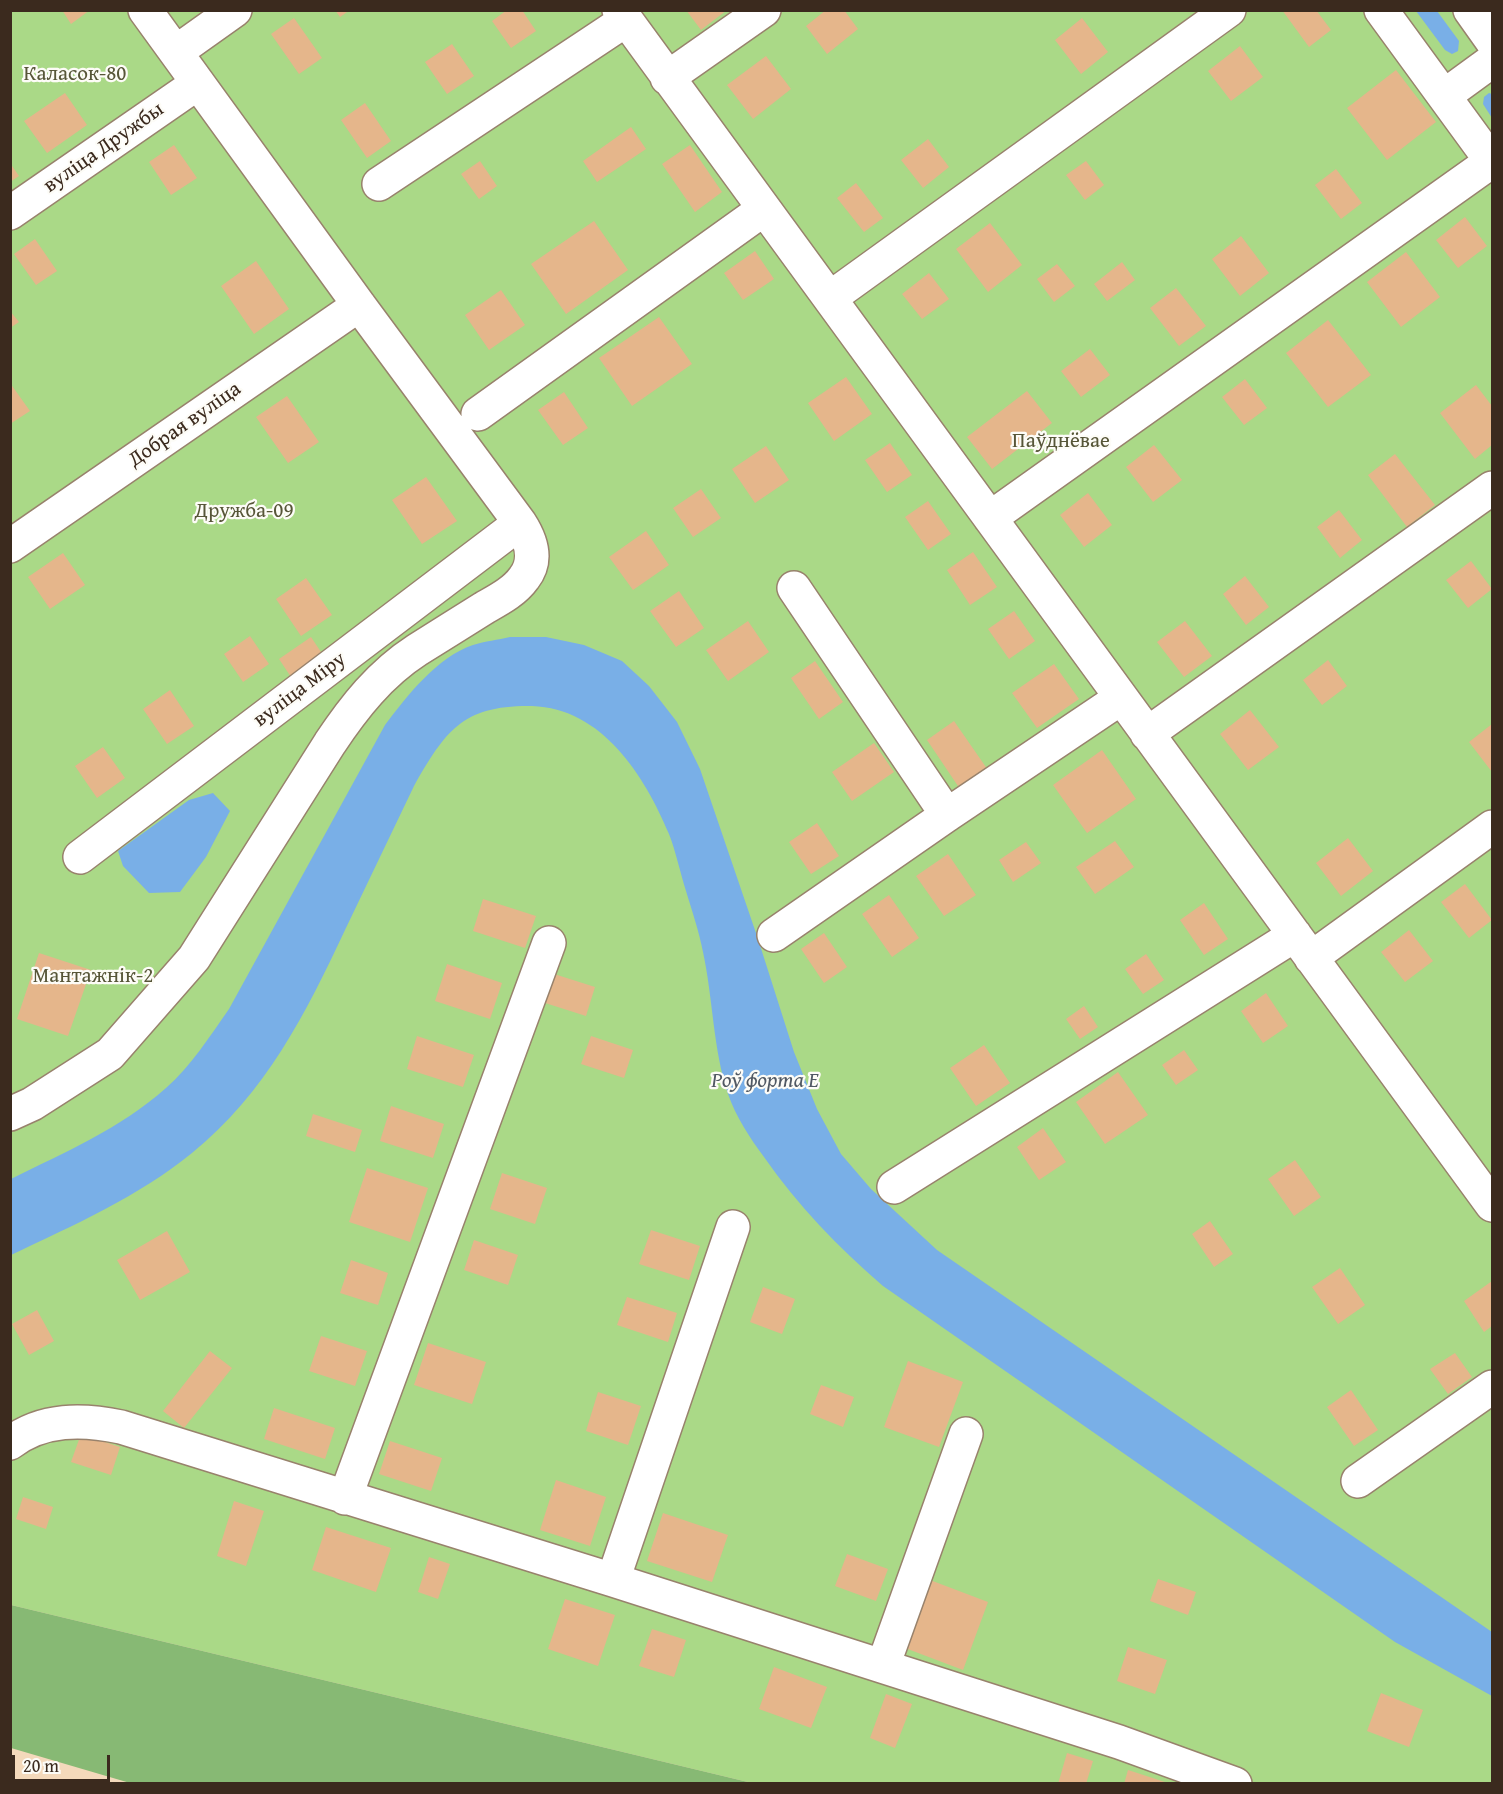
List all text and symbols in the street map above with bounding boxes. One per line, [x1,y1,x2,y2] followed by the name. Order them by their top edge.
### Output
[24,62,126,88] park label: Каласок-80
[39,97,169,199] street label: вуліца Дружбы
[124,377,246,473] street label: Добрая вуліца
[1012,429,1110,455] park label: Паўднёвае
[194,499,294,525] park label: Дружба-09
[249,647,351,733] street label: вуліца Міру
[33,964,153,990] park label: Мантажнік-2
[711,1068,819,1094] water label: Роў форта Е
[15,1743,112,1781] scale bar
[23,1752,59,1779] text: 20 m

